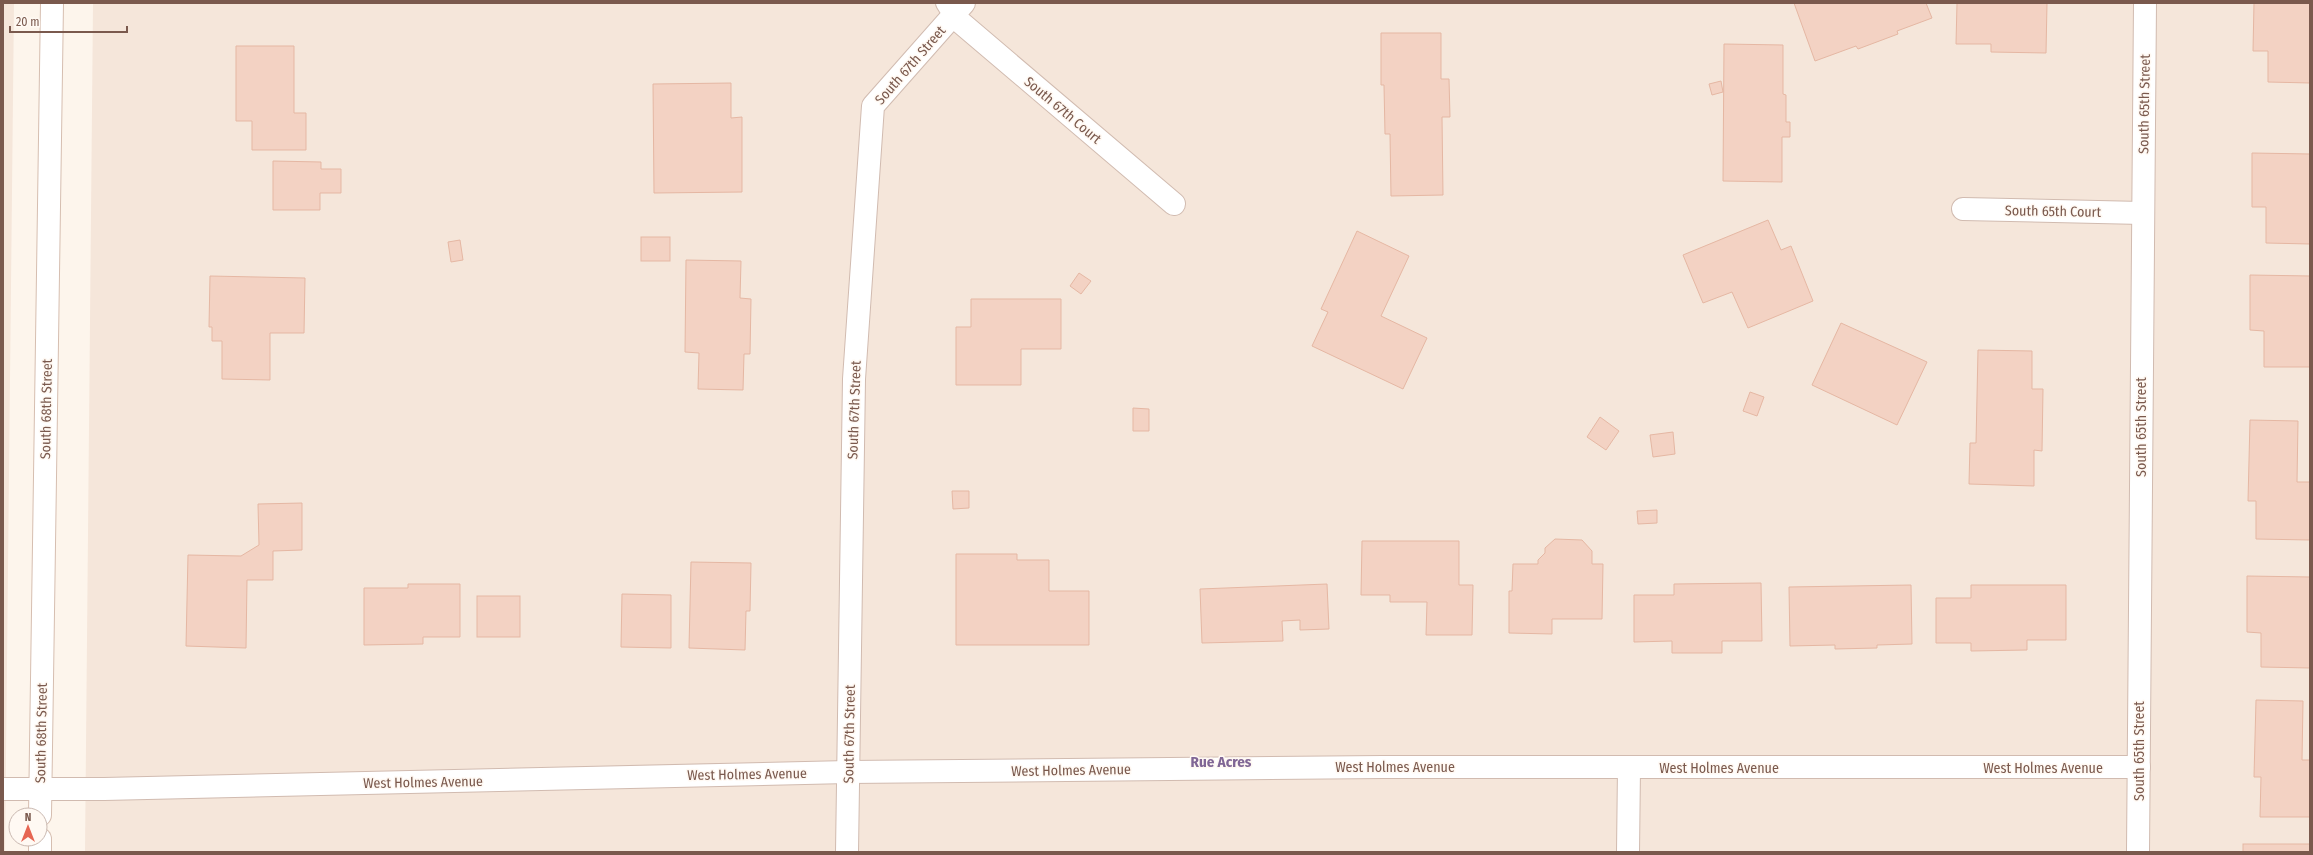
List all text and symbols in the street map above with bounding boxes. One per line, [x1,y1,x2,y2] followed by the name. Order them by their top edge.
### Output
[10,8,127,34] scale bar
[16,15,40,29] text: 20 m
[872,22,950,108] street label: South 67th Street
[2135,54,2154,154] street label: South 65th Street
[1021,73,1105,148] street label: South 67th Court
[2005,202,2102,221] street label: South 65th Court
[37,358,56,459] street label: South 68th Street
[844,360,865,460] street label: South 67th Street
[2133,377,2150,477] street label: South 65th Street
[32,682,51,783] street label: South 68th Street
[840,684,859,784] street label: South 67th Street
[2131,701,2148,801] street label: South 65th Street
[1191,753,1252,771] district label: Rue Acres
[1335,759,1455,776] street label: West Holmes Avenue
[1659,760,1779,777] street label: West Holmes Avenue
[1983,760,2103,777] street label: West Holmes Avenue
[1011,761,1131,780] street label: West Holmes Avenue
[687,765,807,784] street label: West Holmes Avenue
[363,773,483,792] street label: West Holmes Avenue
[8,807,48,847] north arrow
[25,811,31,824] text: N

